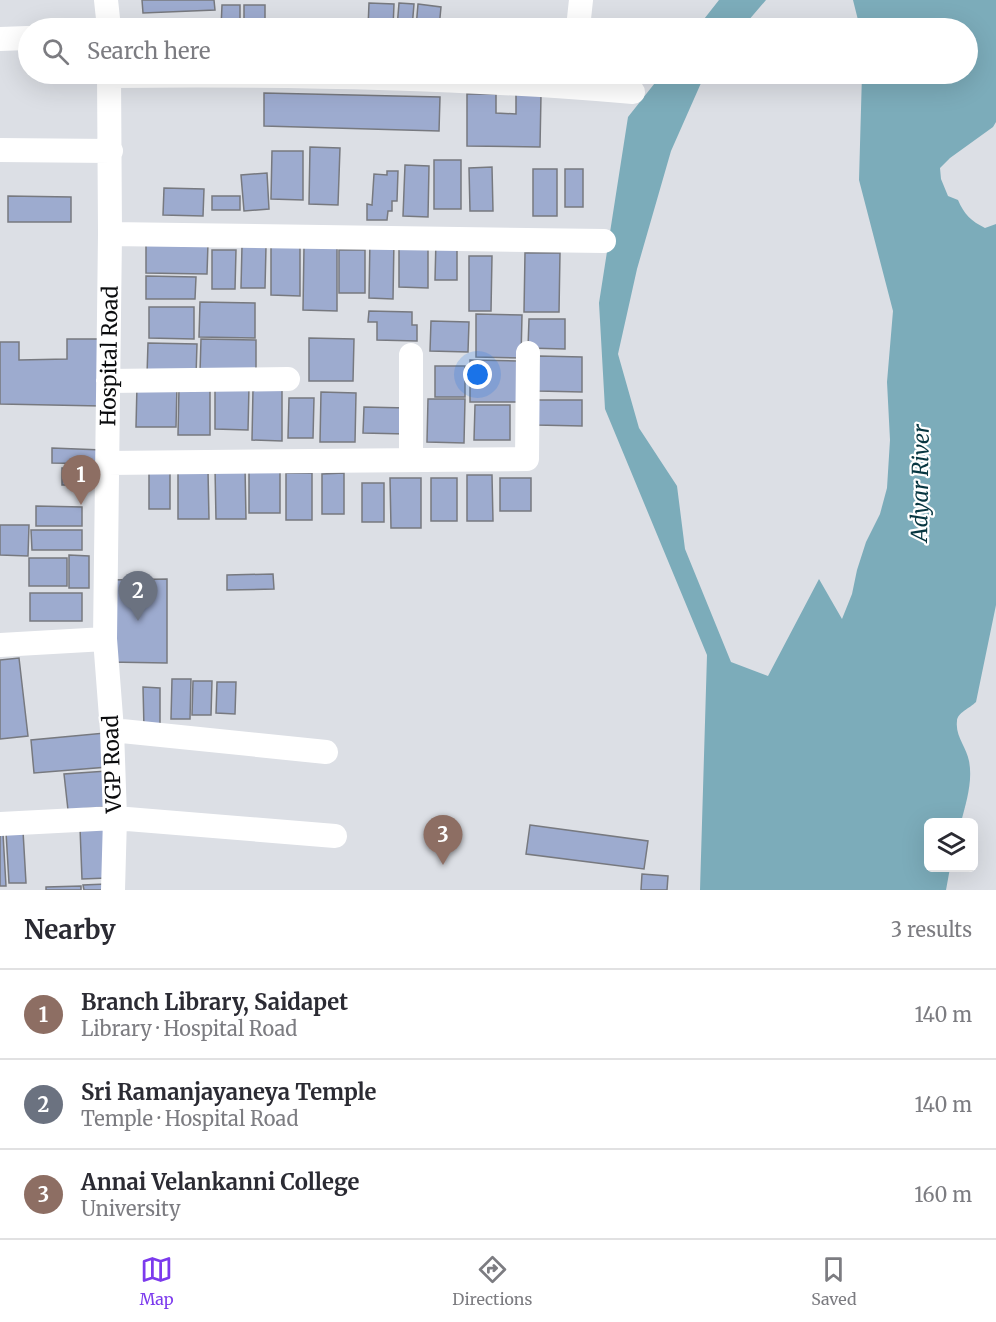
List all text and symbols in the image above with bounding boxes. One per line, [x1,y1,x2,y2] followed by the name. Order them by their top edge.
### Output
[18,18,978,84] search box
[39,35,72,68] icon: search
[87,37,210,65] text: Search here
[94,285,124,426] street label: Hospital Road
[463,360,492,389] your location
[905,423,935,544] water label: Adyar River
[62,456,100,505] pin: 1
[118,572,158,621] pin: 2
[97,714,127,815] street label: VGP Road
[424,816,462,865] pin: 3
[924,818,978,872] map controls
[924,818,978,872] button: layers
[24,913,116,946] text: Nearby
[891,917,972,942] text: 3 results
[81,988,348,1016] text: Branch Library, Saidapet
[39,1002,48,1027] text: 1
[915,1002,972,1027] text: 140 m
[81,1016,297,1041] text: Library · Hospital Road
[81,1078,377,1106] text: Sri Ramanjayaneya Temple
[38,1092,49,1117] text: 2
[915,1092,972,1117] text: 140 m
[81,1106,298,1131] text: Temple · Hospital Road
[81,1168,359,1196] text: Annai Velankanni College
[38,1182,49,1207] text: 3
[914,1182,972,1207] text: 160 m
[81,1196,181,1221] text: University
[139,1253,174,1309] tab: Map
[452,1253,532,1309] tab: Directions
[811,1253,857,1309] tab: Saved

